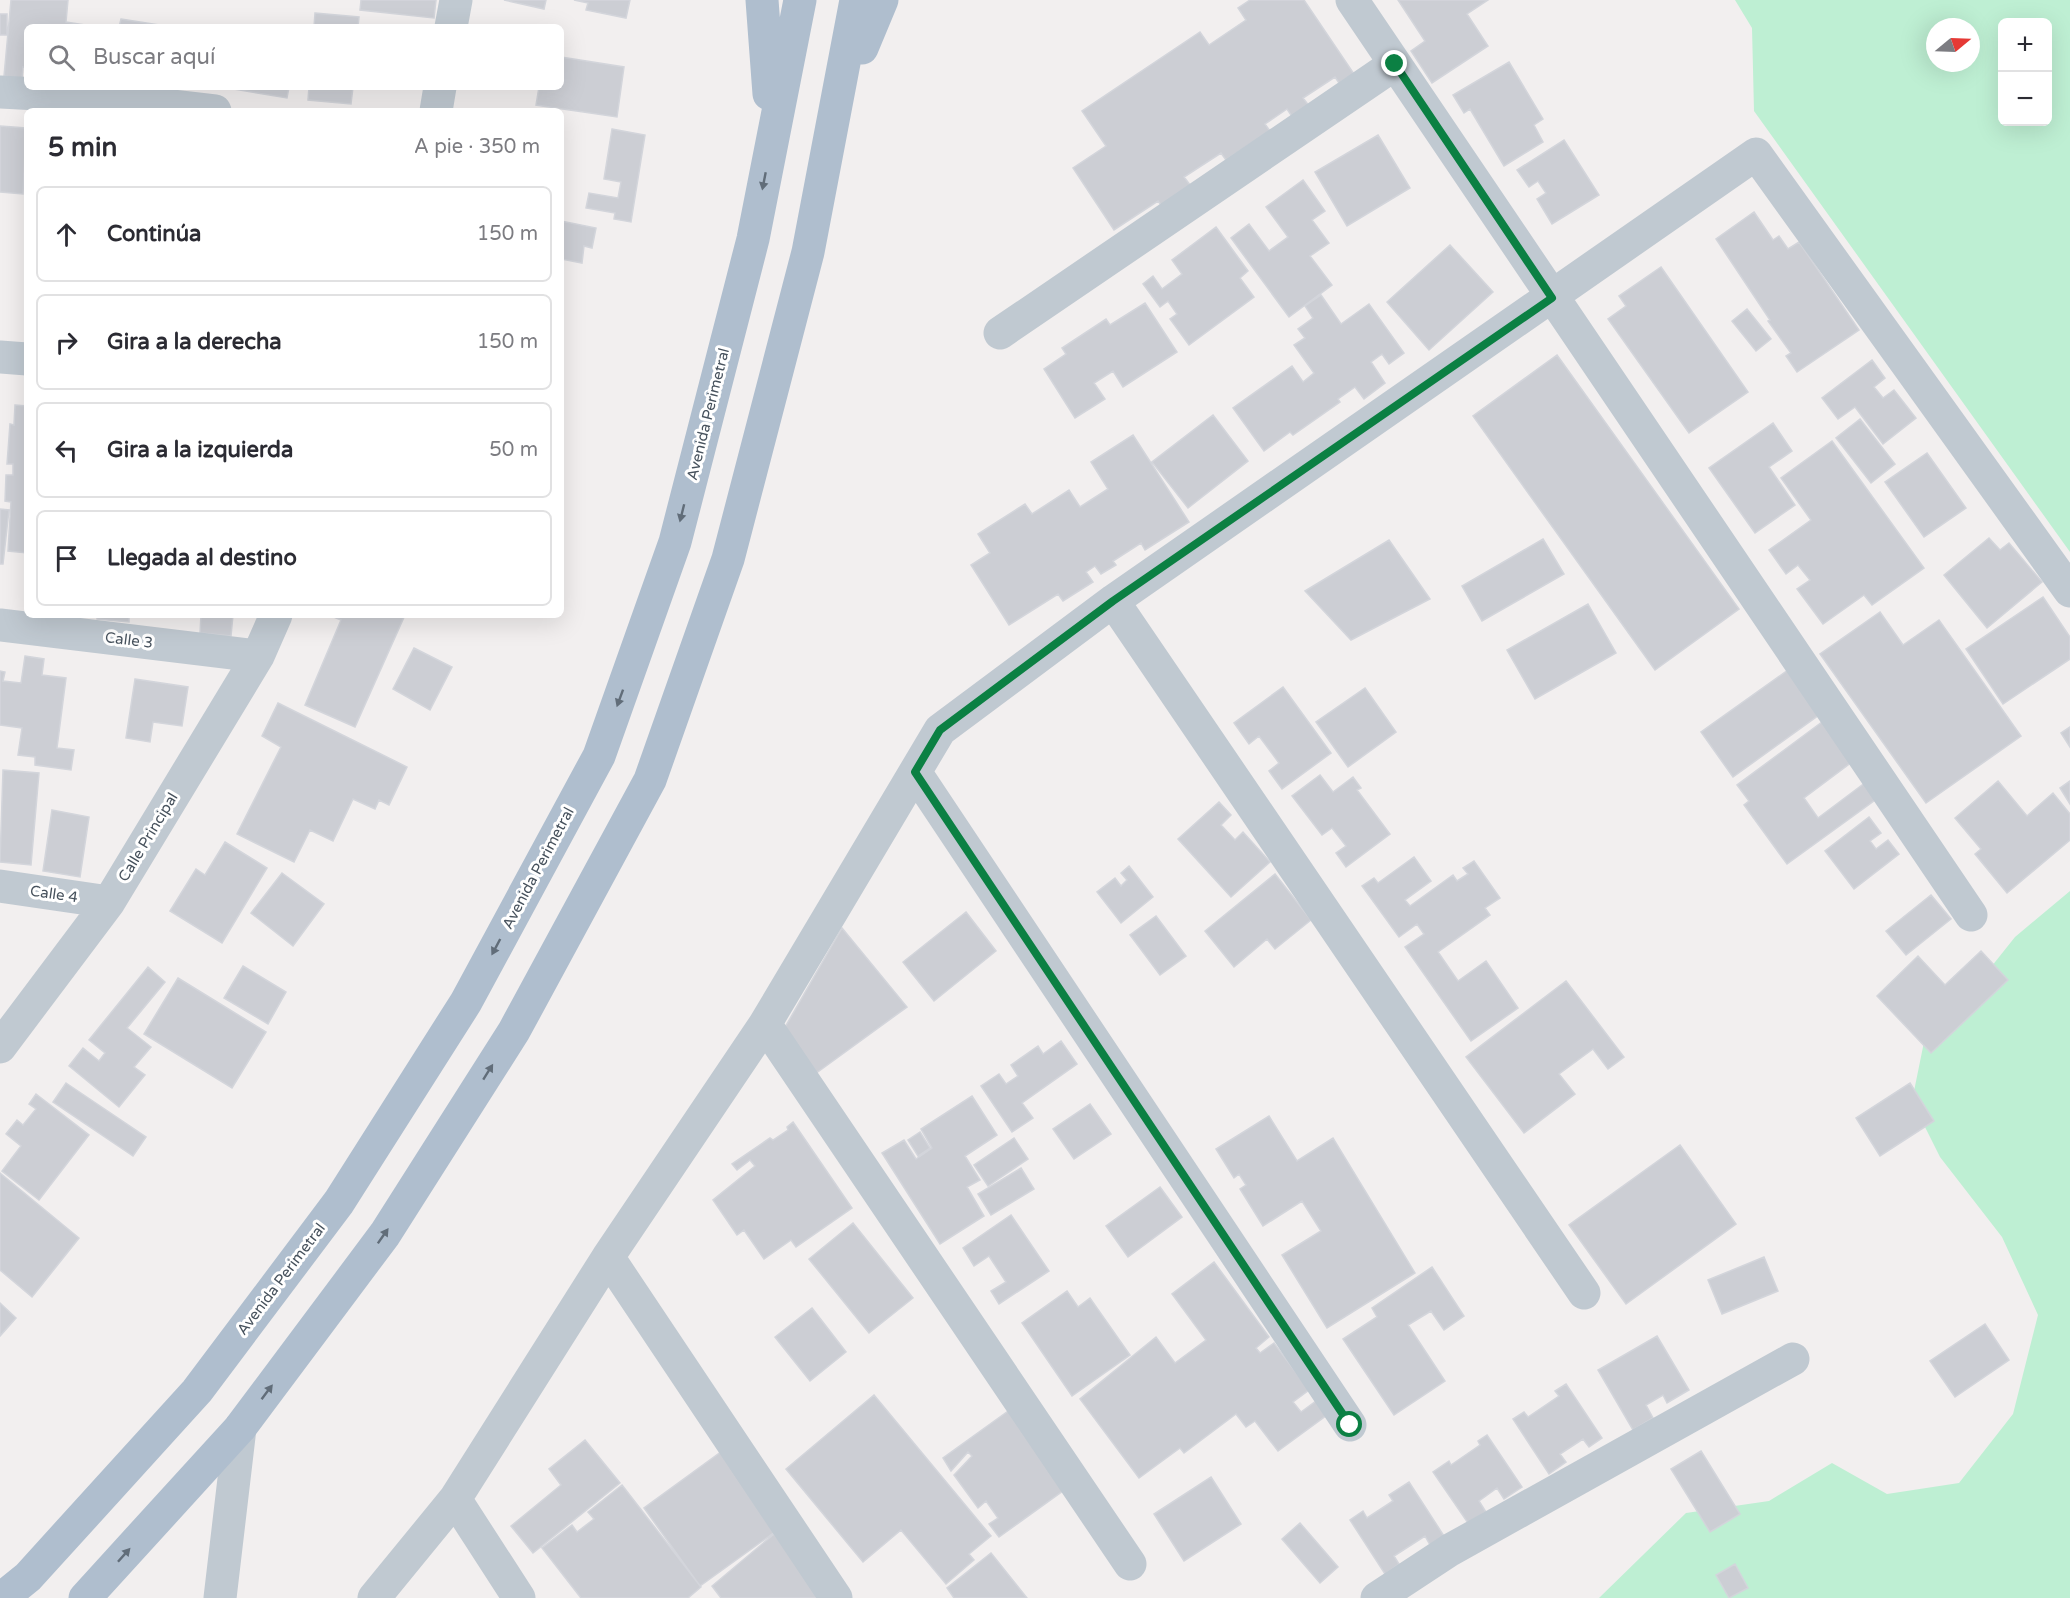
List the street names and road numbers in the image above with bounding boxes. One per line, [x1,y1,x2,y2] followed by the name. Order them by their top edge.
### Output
[683,346,733,482] street label: Avenida Perimetral
[104,628,154,652] street label: Calle 3
[114,789,182,885] street label: Calle Principal
[498,804,578,932] street label: Avenida Perimetral
[29,882,79,906] street label: Calle 4
[233,1220,329,1338] street label: Avenida Perimetral

